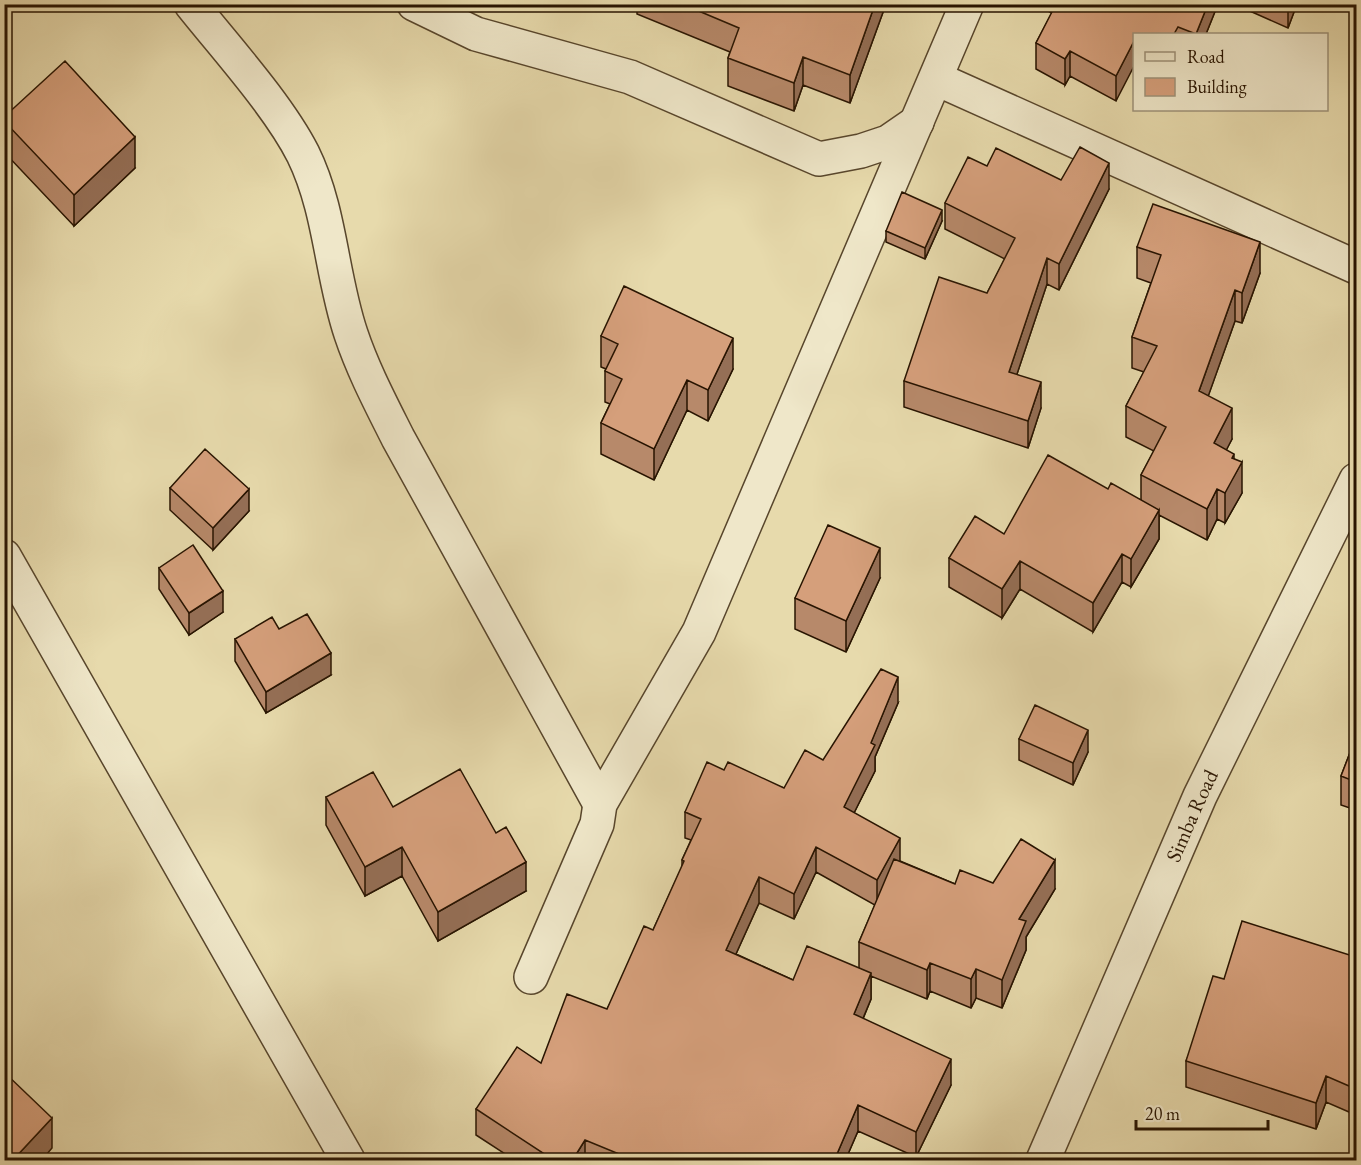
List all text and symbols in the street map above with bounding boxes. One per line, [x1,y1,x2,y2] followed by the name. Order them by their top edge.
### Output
[1133,33,1328,111] legend
[1187,45,1226,68] text: Road
[1187,75,1247,98] text: Building
[1159,765,1224,866] street label: Simba Road
[1136,1093,1268,1131] scale bar
[1145,1102,1180,1125] text: 20 m

